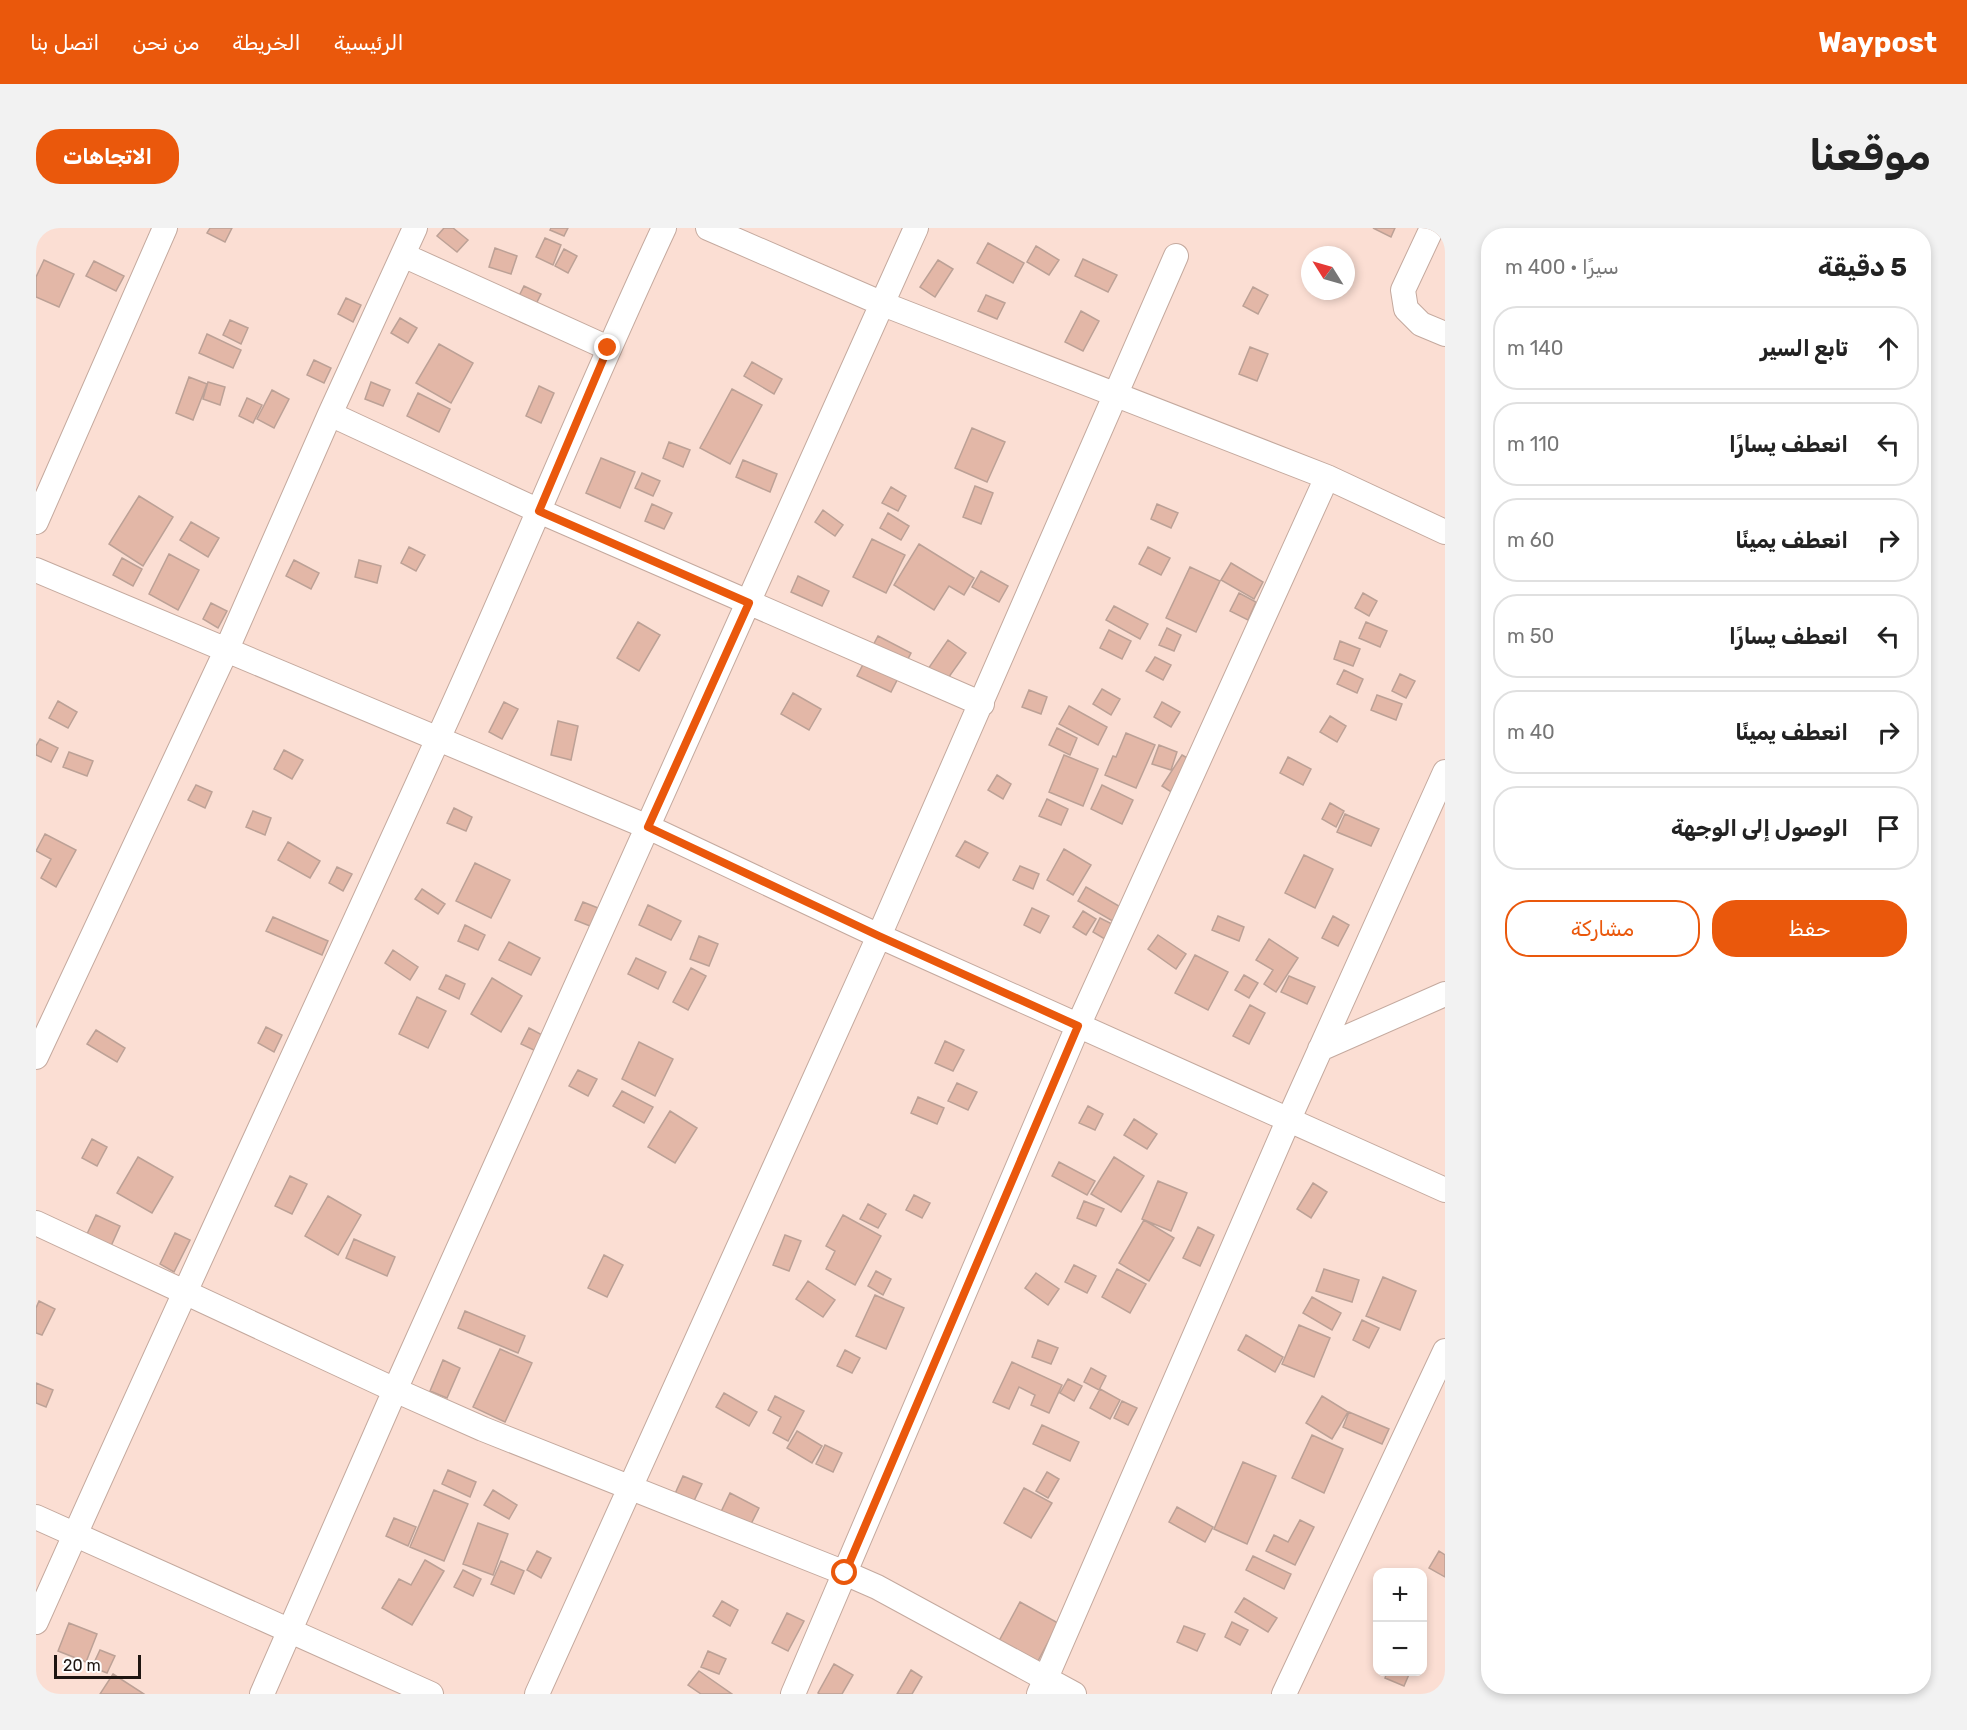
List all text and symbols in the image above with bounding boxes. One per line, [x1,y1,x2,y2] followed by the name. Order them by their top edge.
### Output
[1818,26,1937,59] text: Waypost
[30,30,99,55] text: اتصل بنا
[132,30,199,55] text: من نحن
[232,30,301,55] text: الخريطة
[334,30,404,55] text: الرئيسية
[36,129,179,184] button: الاتجاهات
[1809,131,1931,181] text: موقعنا
[1301,246,1355,300] north arrow
[1818,252,1907,283] text: 5 دقيقة
[1505,255,1619,279] text: سيرًا · 400 m
[1872,332,1905,365] icon: ahead
[594,334,620,360] route end
[1760,335,1848,362] text: تابع السير
[1507,336,1563,360] text: 140 m
[1872,428,1905,461] icon: left
[1729,431,1848,458] text: انعطف يسارًا
[1507,432,1560,456] text: 110 m
[1872,524,1905,557] icon: right
[1735,527,1848,554] text: انعطف يمينًا
[1507,528,1554,552] text: 60 m
[1872,620,1905,653] icon: left
[1729,623,1848,650] text: انعطف يسارًا
[1507,624,1554,648] text: 50 m
[1872,716,1905,749] icon: right
[1735,719,1848,746] text: انعطف يمينًا
[1507,720,1555,744] text: 40 m
[1872,812,1905,845] icon: arrive
[1671,815,1848,842] text: الوصول إلى الوجهة
[1505,900,1700,957] button: مشاركة
[1712,900,1907,957] button: حفظ
[831,1559,857,1585] route start
[1373,1568,1427,1676] map controls
[1373,1568,1427,1622] button: +
[1373,1622,1427,1676] button: −
[54,1652,141,1680] scale bar
[63,1656,101,1675] text: 20 m

